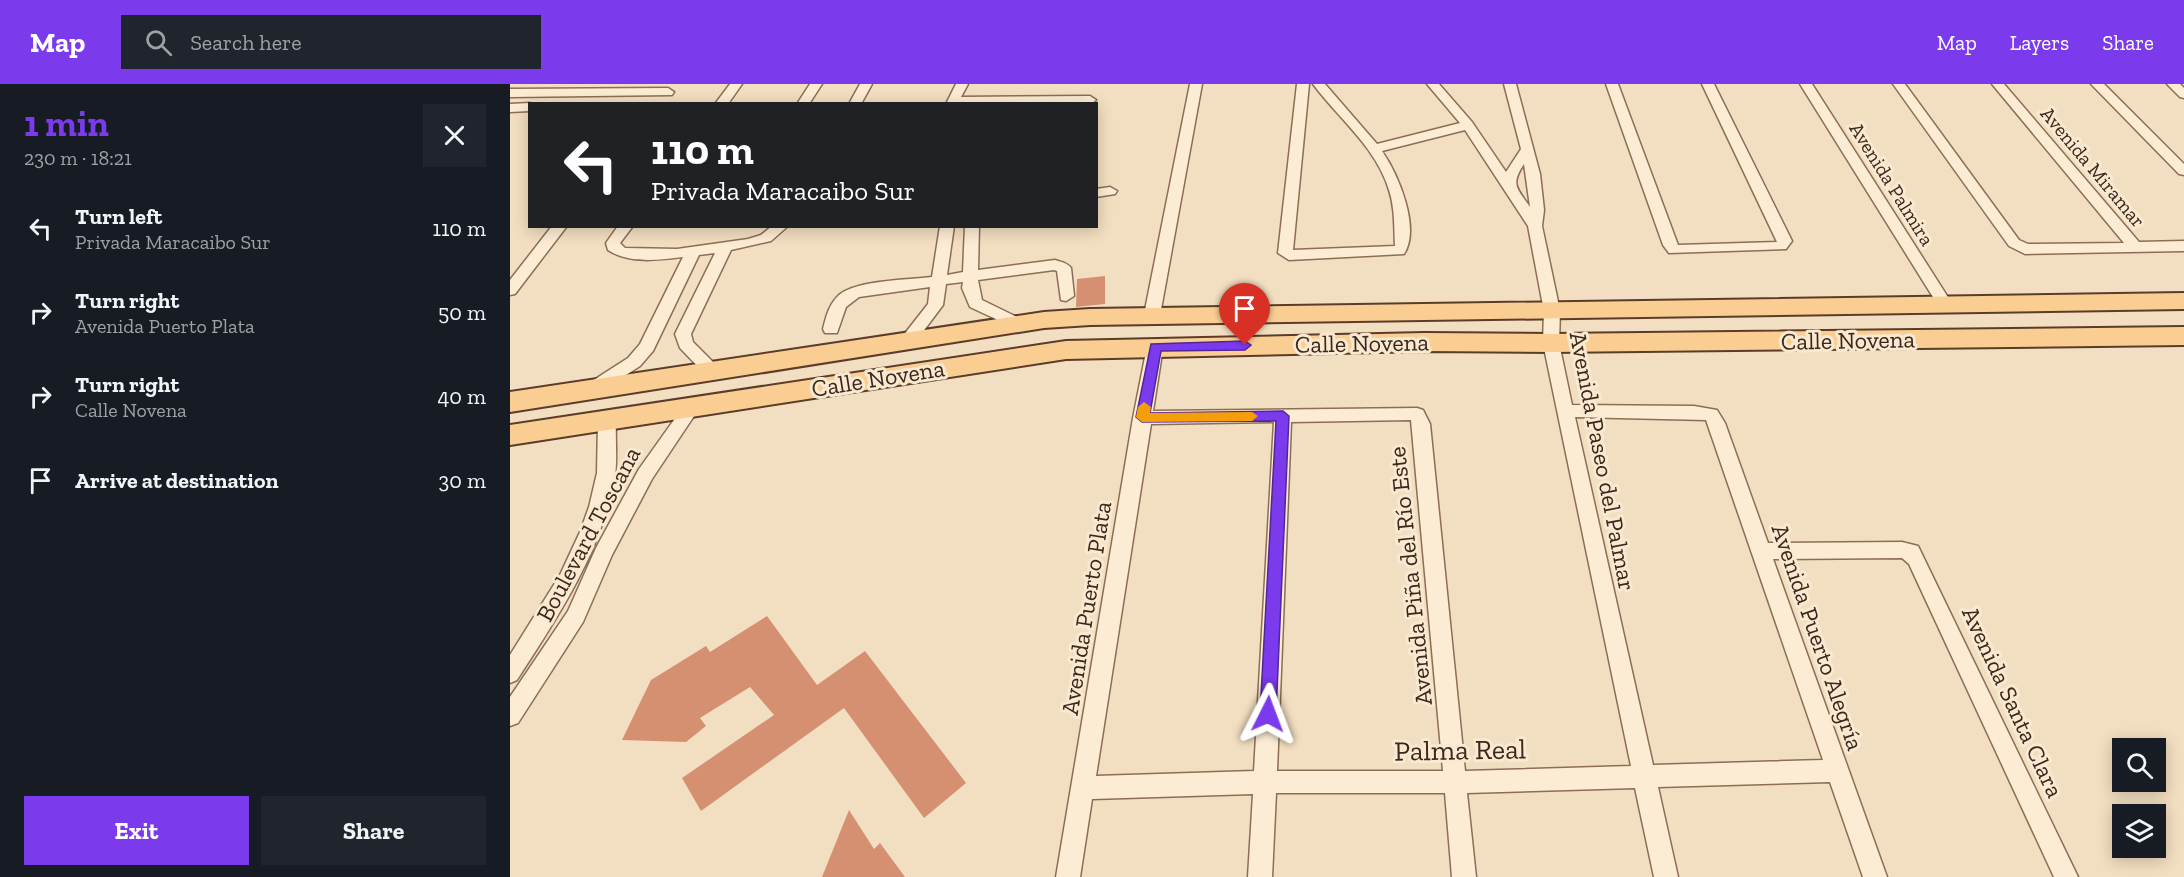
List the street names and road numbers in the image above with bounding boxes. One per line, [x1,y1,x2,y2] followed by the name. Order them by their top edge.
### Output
[2036,102,2150,232] street label: Avenida Miramar
[1845,118,1940,250] street label: Avenida Palmira
[1781,324,1916,356] street label: Calle Novena
[1295,327,1430,359] street label: Calle Novena
[1564,329,1642,593] street label: Avenida Paseo del Palmar
[809,353,947,403] street label: Calle Novena
[530,441,646,626] street label: Boulevard Toscana
[1382,445,1438,707] street label: Avenida Piña del Río Este
[1055,499,1117,717] street label: Avenida Puerto Plata
[1766,520,1871,754] street label: Avenida Puerto Alegría
[1956,602,2070,803] street label: Avenida Santa Clara
[1394,732,1526,768] street label: Palma Real

